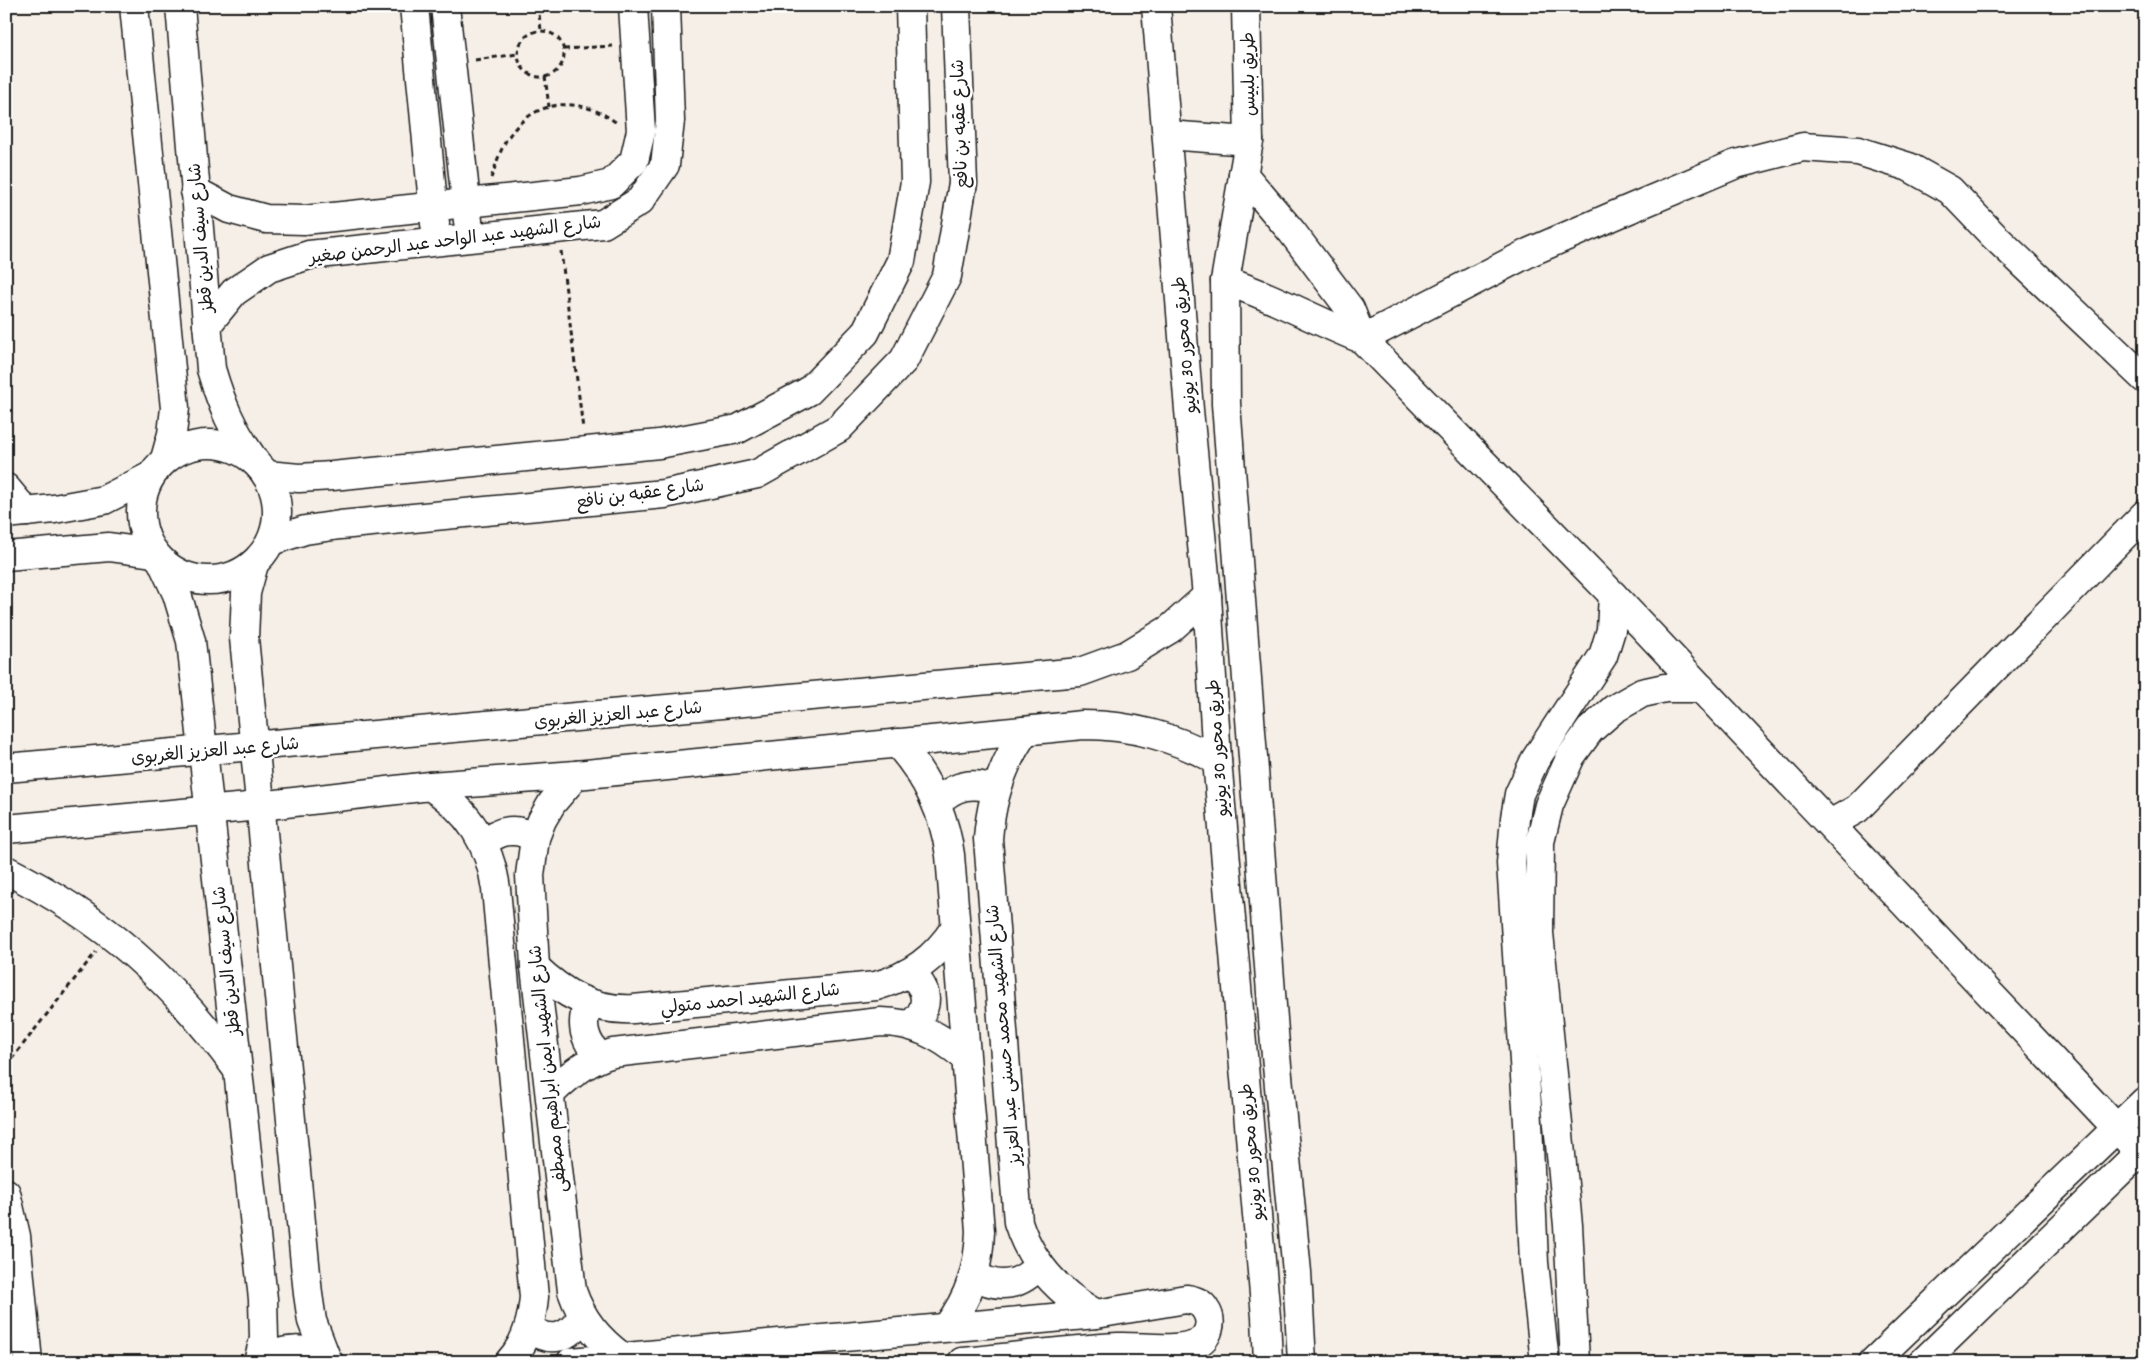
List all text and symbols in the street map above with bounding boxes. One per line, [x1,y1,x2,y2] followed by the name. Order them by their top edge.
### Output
[1237,32,1264,116] street label: طريق بلبيس
[947,59,976,189] street label: شارع عقبه بن نافع
[183,162,222,316] street label: شارع سيف الدين قطز
[306,211,603,272] street label: شارع الشهيد عبد الواحد عبد الرحمن صغير
[1168,275,1205,416] street label: طريق محور 30 يونيو
[575,474,706,517] street label: شارع عقبه بن نافع
[1202,678,1237,818] street label: طريق محور 30 يونيو
[533,697,703,736] street label: شارع عبد العزيز الغربوى
[130,733,300,772] street label: شارع عبد العزيز الغربوى
[208,885,249,1039] street label: شارع سيف الدين قطز
[982,903,1030,1168] street label: شارع الشهيد محمد حسنى عبد العزيز
[524,944,575,1194] street label: شارع الشهيد ايمن ابراهيم مصطفى
[659,979,841,1023] street label: شارع الشهيد احمد متولي
[1235,1082,1272,1223] street label: طريق محور 30 يونيو

